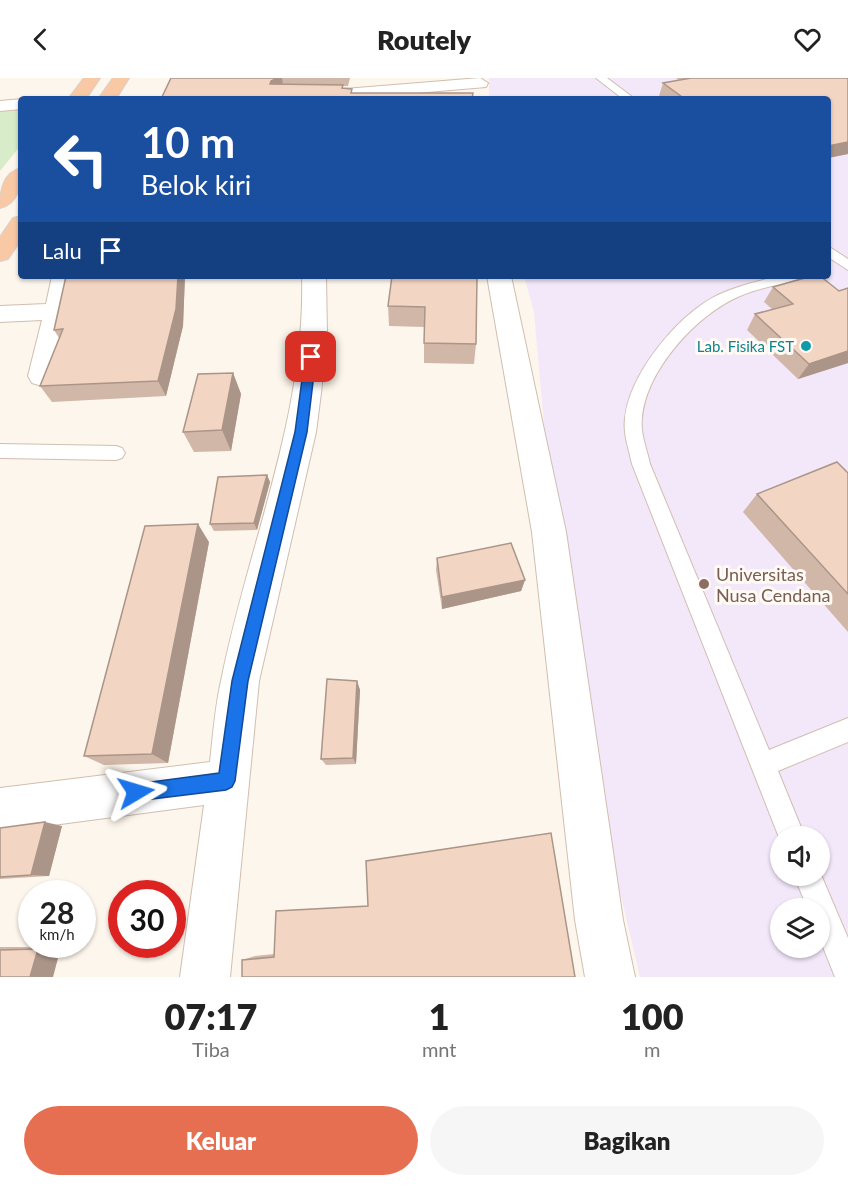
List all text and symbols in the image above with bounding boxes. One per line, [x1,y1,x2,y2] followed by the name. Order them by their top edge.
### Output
[24,23,57,56] icon: back
[377,23,471,56] text: Routely
[791,23,824,56] icon: heart
[141,117,235,167] text: 10 m
[42,120,120,198] icon: left
[141,168,251,201] text: Belok kiri
[94,234,127,267] icon: arrive
[42,237,82,264] text: Lalu
[285,331,336,382] pin
[697,337,794,355] place label: Lab. Fisika FST
[799,339,813,353] marker: Lab. Fisika FST
[294,340,327,373] icon: arrive
[716,563,830,606] place label: Universitas Nusa Cendana
[697,577,711,591] marker: Universitas Nusa Cendana
[104,760,168,824] position arrow
[770,826,830,958] map controls
[770,826,830,886] button: sound
[108,880,186,958] speed limit sign: 30
[40,894,74,930] text: 28
[770,898,830,958] button: layers
[39,925,75,943] text: km/h
[164,994,257,1038] text: 07:17
[429,994,450,1038] text: 1
[621,994,684,1038] text: 100
[192,1037,230,1061] text: Tiba
[422,1037,457,1061] text: mnt
[644,1037,660,1061] text: m
[24,1106,418,1175] button: Keluar
[430,1106,824,1175] button: Bagikan

